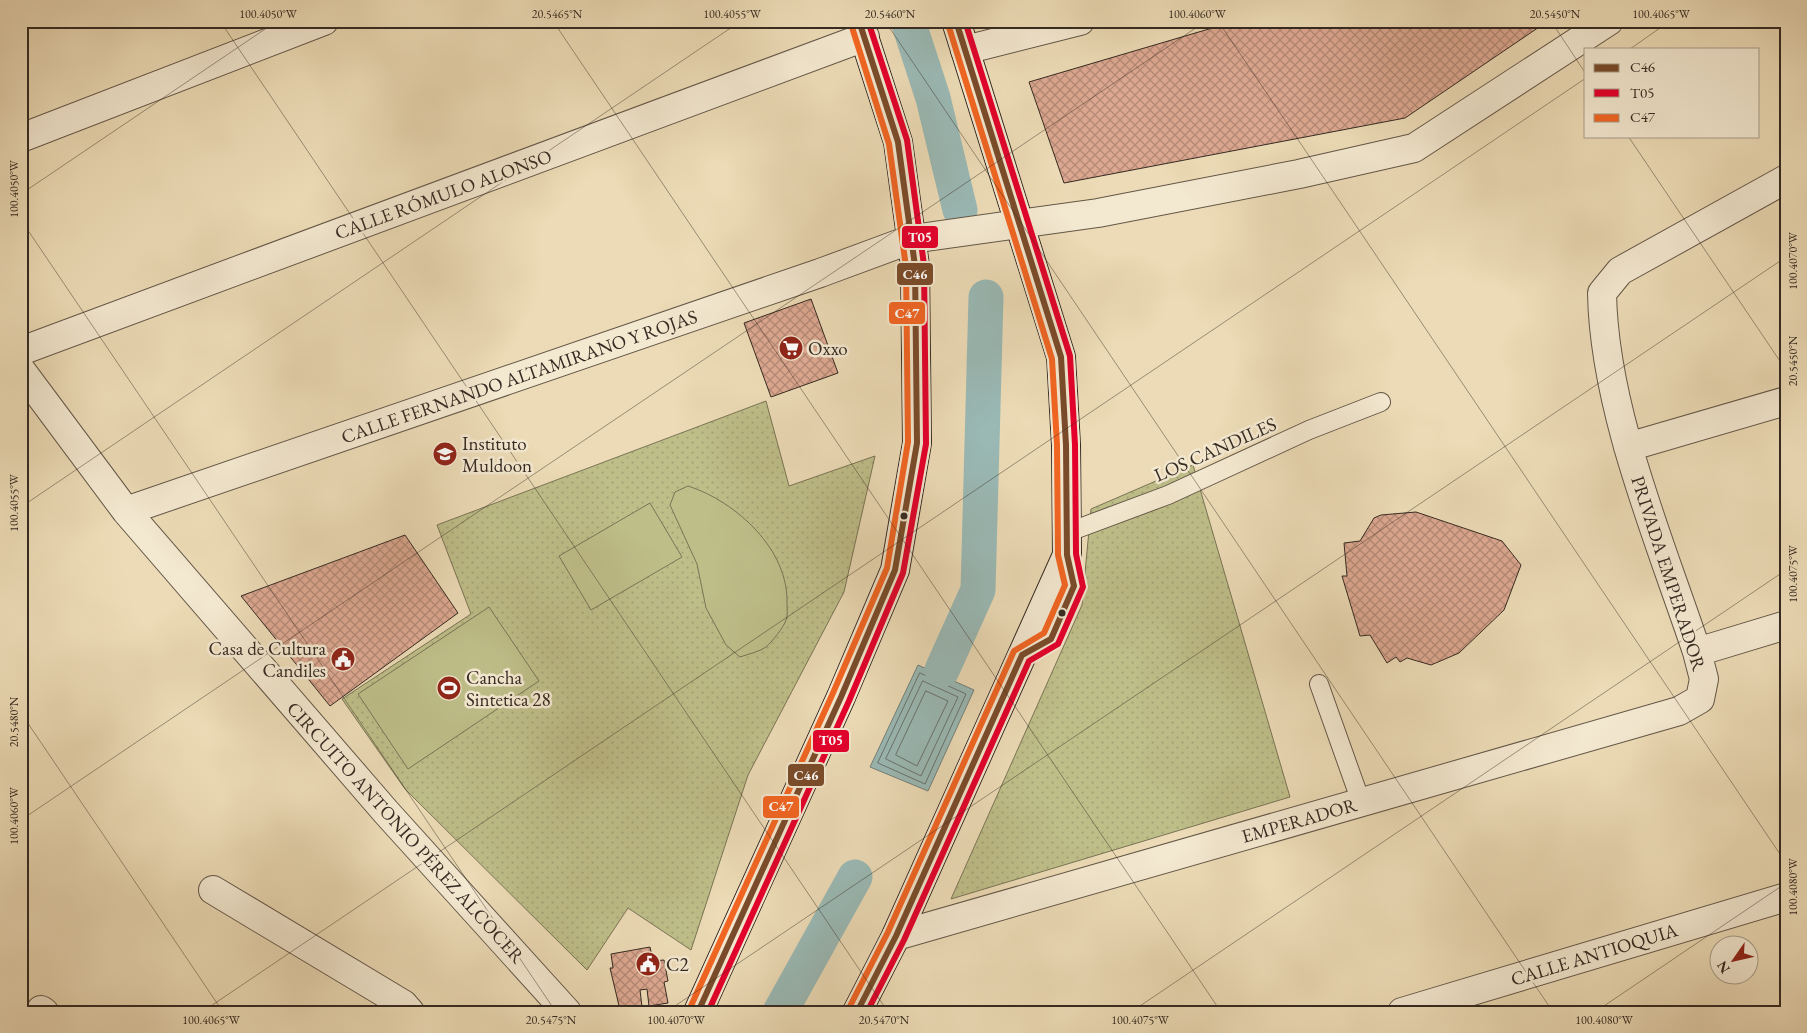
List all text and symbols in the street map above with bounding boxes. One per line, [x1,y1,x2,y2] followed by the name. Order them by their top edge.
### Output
[239,6,298,22] text: 100.4050°W
[532,6,583,22] text: 20.5465°N
[703,6,762,22] text: 100.4055°W
[865,6,916,22] text: 20.5460°N
[1168,6,1227,22] text: 100.4060°W
[1530,6,1581,22] text: 20.5450°N
[1632,6,1691,22] text: 100.4065°W
[1584,48,1760,138] legend
[1630,57,1655,76] text: C46
[1630,83,1654,102] text: T05
[1630,107,1656,126] text: C47
[331,144,555,245] street label: CALLE RÓMULO ALONSO
[6,159,22,218] text: 100.4050°W
[901,225,939,249] line badge: T05
[908,228,932,246] text: T05
[1785,231,1801,290] text: 100.4070°W
[896,262,934,286] line badge: C46
[903,265,928,283] text: C46
[888,301,926,325] line badge: C47
[338,304,701,449] street label: CALLE FERNANDO ALTAMIRANO Y ROJAS
[895,304,920,322] text: C47
[778,335,804,361] supermarket icon: Oxxo
[1785,335,1801,386] text: 20.5450°N
[808,336,848,361] place label: Oxxo
[1150,411,1280,488] street label: LOS CANDILES
[462,431,532,478] place label: Instituto Muldoon
[432,441,458,467] school or university icon: Instituto Muldoon
[6,473,22,532] text: 100.4055°W
[1625,473,1712,674] street label: PRIVADA EMPERADOR
[899,511,909,521] unlabelled marker
[1785,544,1801,603] text: 100.4075°W
[1057,608,1067,618] unlabelled marker
[209,636,326,683] place label: Casa de Cultura Candiles
[330,646,356,672] public building icon: Casa de Cultura Candiles
[466,665,551,712] place label: Cancha Sintetica 28
[436,675,462,701] sports icon: Cancha Sintetica 28
[6,696,22,747] text: 20.5480°N
[281,696,530,969] street label: CIRCUITO ANTONIO PÉREZ ALCOCER
[812,729,850,753] line badge: T05
[819,731,843,749] text: T05
[787,763,825,787] line badge: C46
[794,766,819,784] text: C46
[6,786,22,845] text: 100.4060°W
[1239,792,1360,849] street label: EMPERADOR
[762,795,800,819] line badge: C47
[769,797,794,815] text: C47
[1785,857,1801,916] text: 100.4080°W
[1508,917,1682,992] street label: CALLE ANTIOQUIA
[1710,936,1760,986] north arrow
[635,951,661,977] public building icon: C2
[666,952,689,977] place label: C2
[1712,957,1734,977] text: N
[182,1012,241,1028] text: 100.4065°W
[526,1012,577,1028] text: 20.5475°N
[647,1012,706,1028] text: 100.4070°W
[859,1012,910,1028] text: 20.5470°N
[1111,1012,1170,1028] text: 100.4075°W
[1575,1012,1634,1028] text: 100.4080°W

